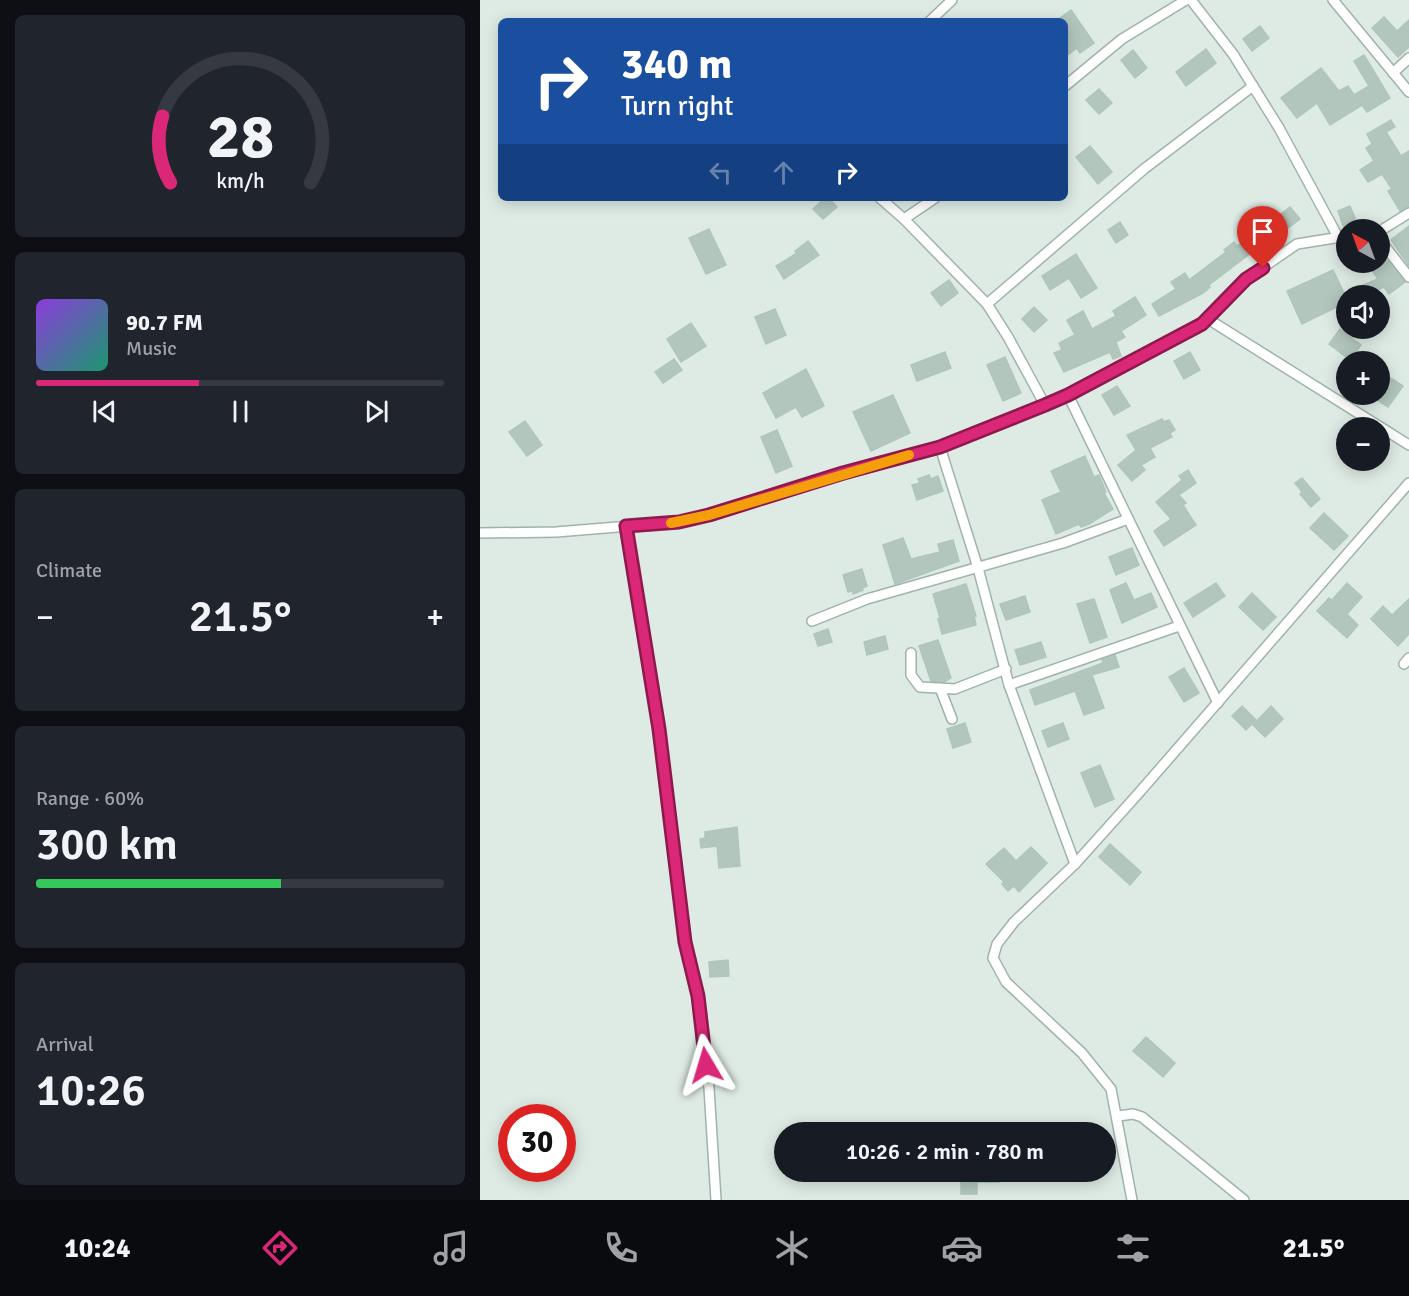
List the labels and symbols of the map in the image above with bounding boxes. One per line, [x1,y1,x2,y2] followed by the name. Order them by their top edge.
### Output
[1237,206,1288,268] pin
[1336,219,1390,273] north arrow
[674,1033,738,1097] position arrow
[498,1104,576,1182] speed limit sign: 30

